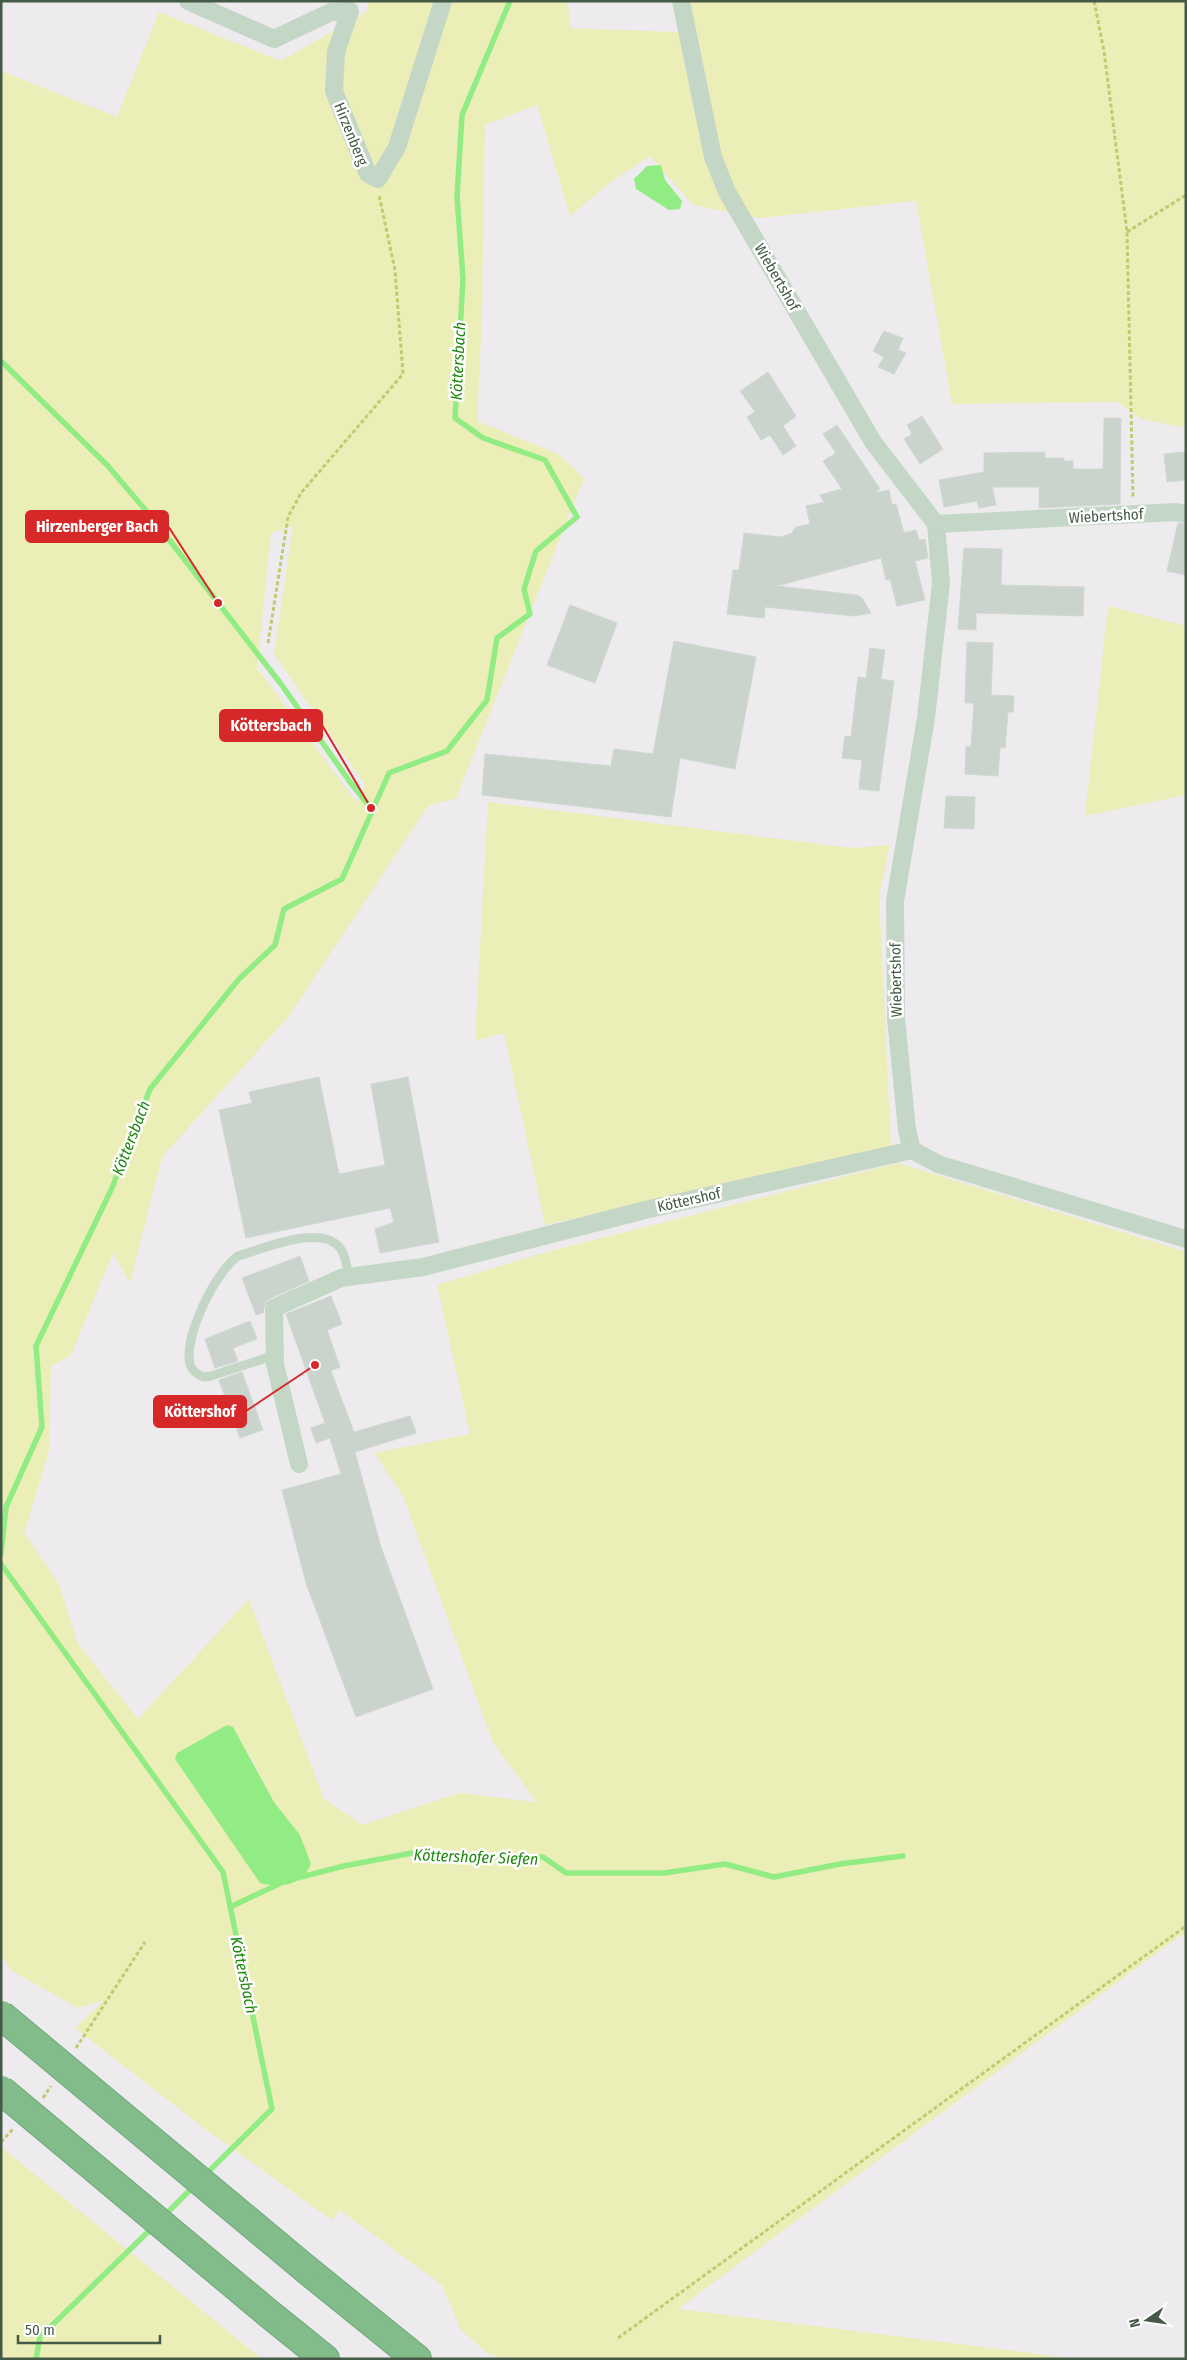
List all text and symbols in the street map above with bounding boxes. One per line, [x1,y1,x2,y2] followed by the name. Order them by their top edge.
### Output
[330,100,372,168] street label: Hirzenberg
[751,240,804,315] street label: Wiebertshof
[446,321,470,401] water label: Köttersbach
[1068,505,1145,527] street label: Wiebertshof
[26,511,168,542] callout: Hirzenberger Bach
[36,517,158,536] text: Hirzenberger Bach
[220,710,322,741] callout: Köttersbach
[230,716,312,735] text: Köttersbach
[886,941,906,1018] street label: Wiebertshof
[108,1098,154,1178] water label: Köttersbach
[656,1184,724,1216] street label: Köttershof
[154,1396,246,1427] callout: Köttershof
[164,1402,237,1421] text: Köttershof
[413,1845,539,1869] water label: Köttershofer Siefen
[227,1935,261,2015] water label: Köttersbach
[1122,2295,1172,2345] north arrow
[18,2312,160,2344] scale bar
[1126,2317,1144,2329] text: N
[25,2321,55,2339] text: 50 m

